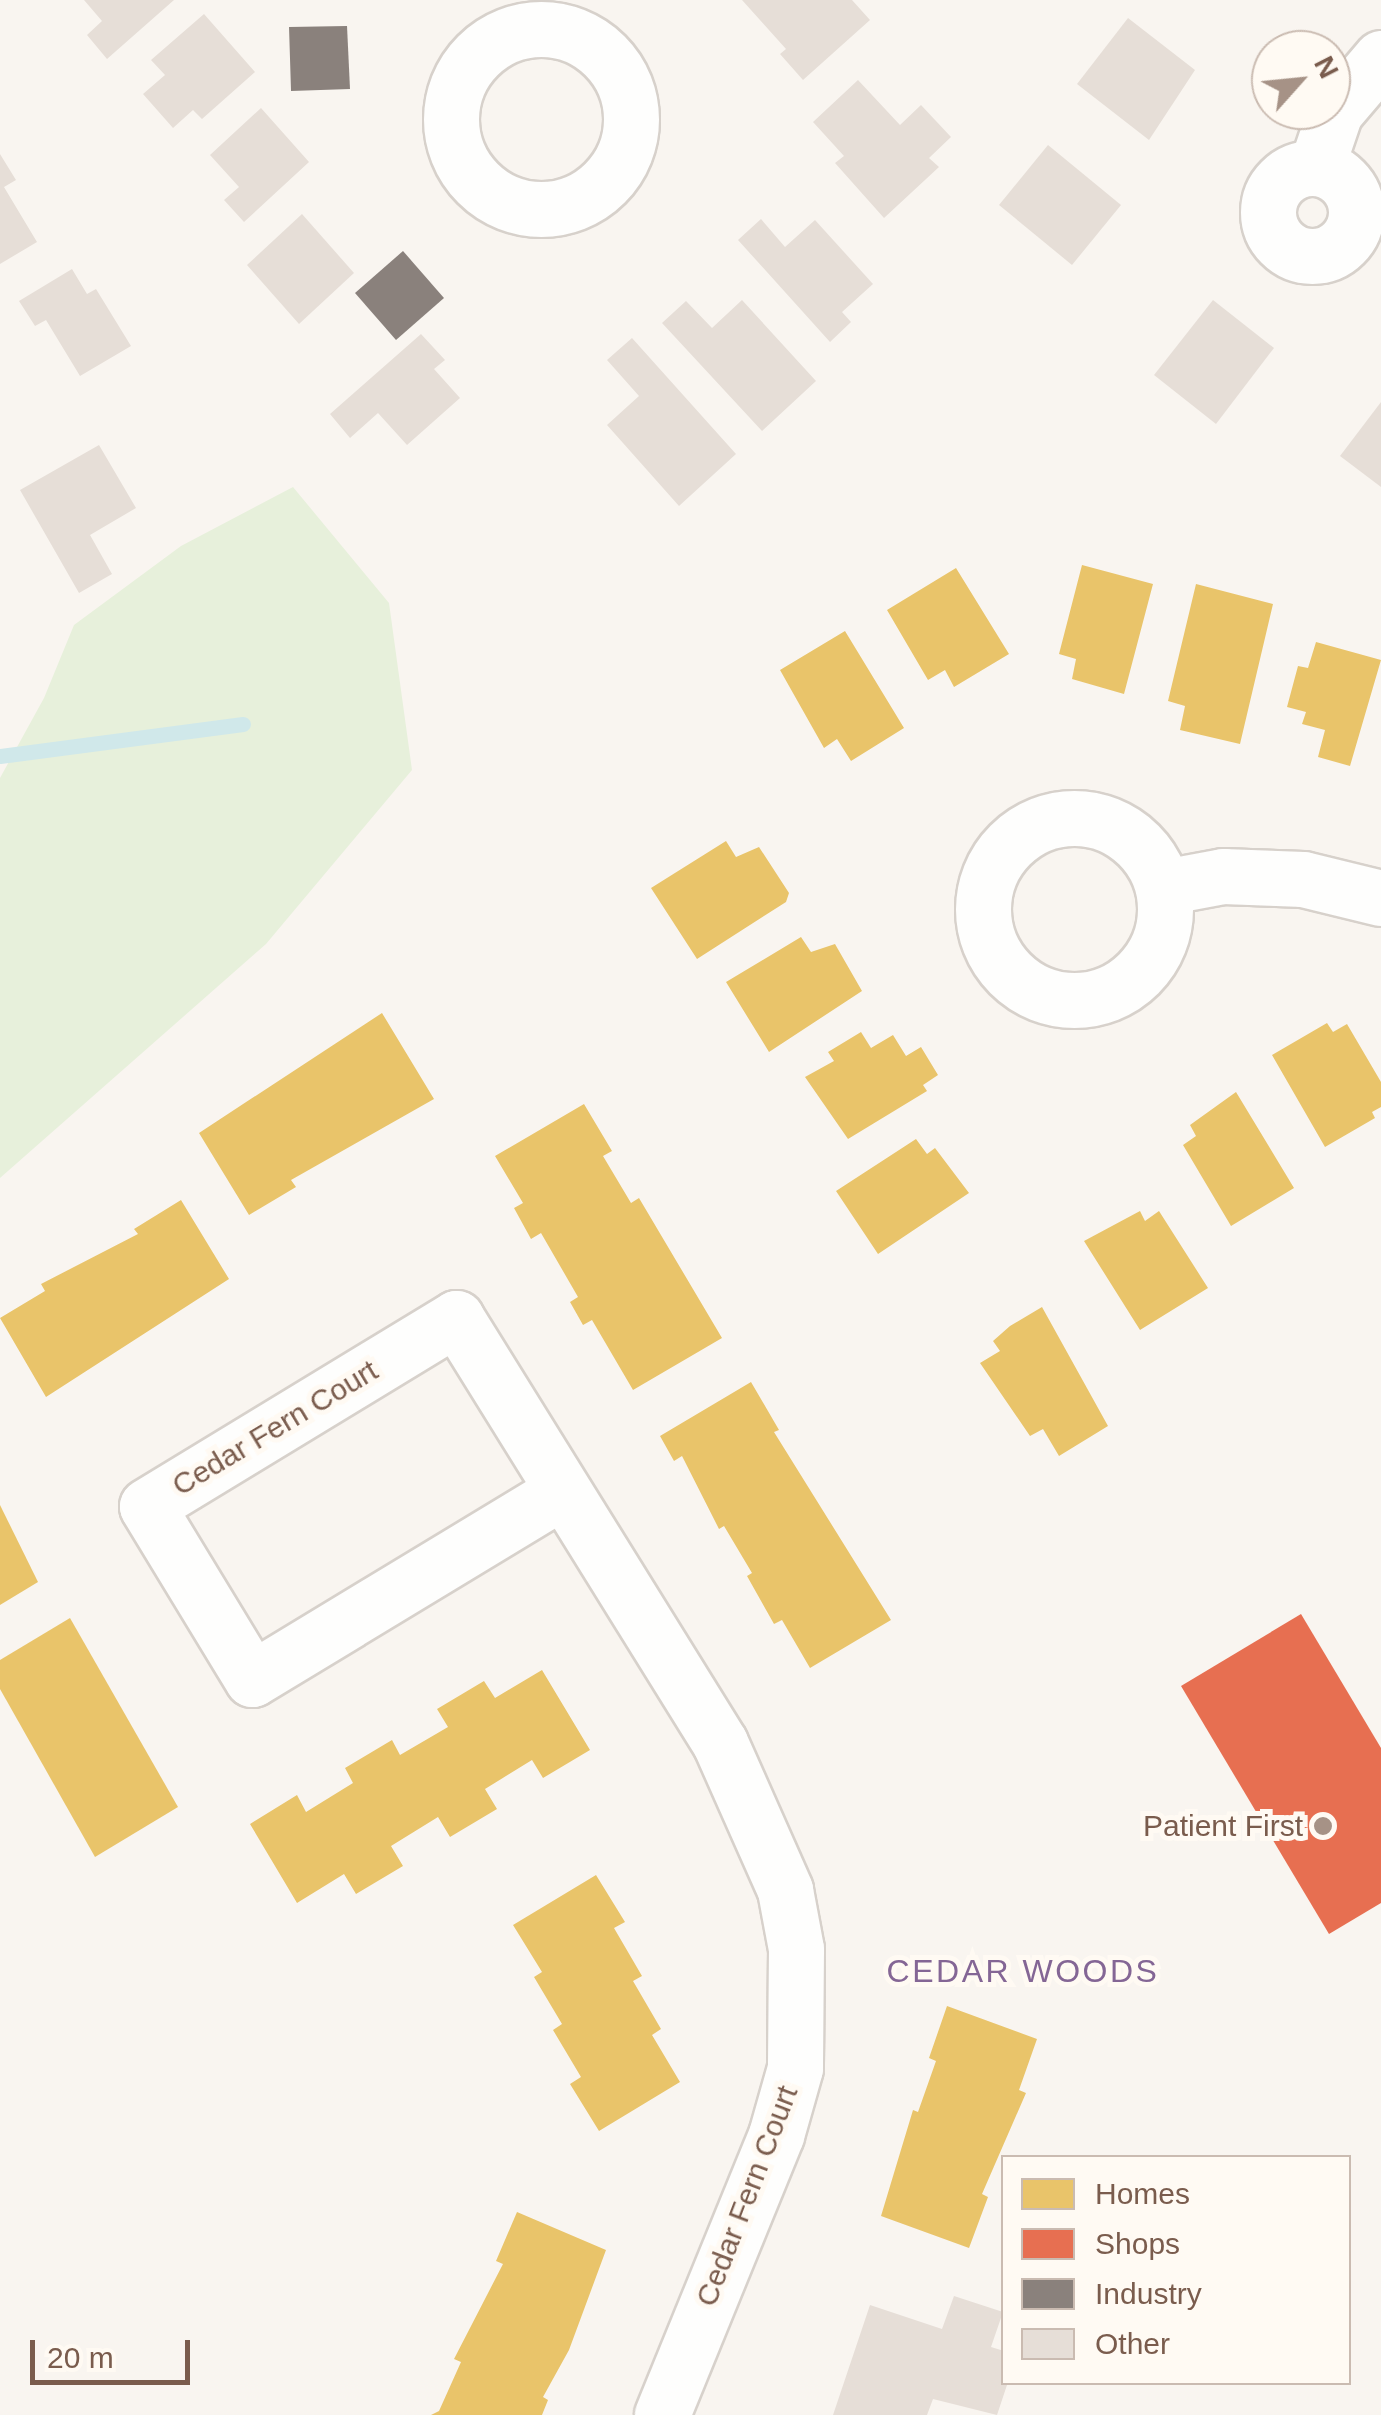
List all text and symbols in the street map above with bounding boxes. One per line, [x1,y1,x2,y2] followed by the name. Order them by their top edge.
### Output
[1251,30,1351,130] north arrow
[1308,51,1345,83] text: N
[166,1352,384,1504] street label: Cedar Fern Court
[1143,1808,1303,1844] place label: Patient First
[1312,1815,1334,1837] marker: Patient First
[887,1952,1159,1990] district label: CEDAR WOODS
[688,2081,806,2311] street label: Cedar Fern Court
[1001,2155,1351,2385] legend
[1095,2177,1190,2210] text: Homes
[1095,2227,1180,2260] text: Shops
[1095,2277,1202,2310] text: Industry
[35,2320,195,2382] scale bar
[1095,2327,1170,2360] text: Other
[47,2341,114,2374] text: 20 m

